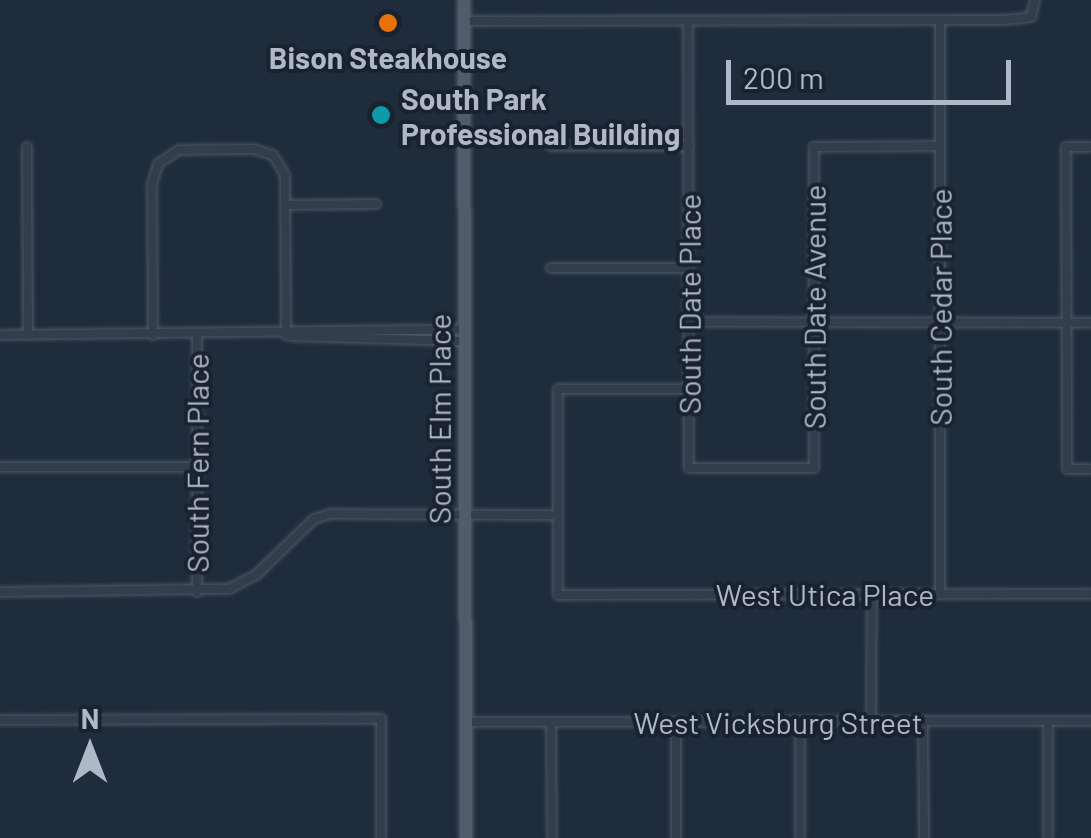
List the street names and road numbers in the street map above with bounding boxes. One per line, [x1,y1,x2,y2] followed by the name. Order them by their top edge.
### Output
[796,185,832,429] street label: South Date Avenue
[922,188,958,426] street label: South Cedar Place
[671,194,707,414] street label: South Date Place
[421,314,457,524] street label: South Elm Place
[179,353,215,573] street label: South Fern Place
[716,576,934,612] street label: West Utica Place
[633,704,923,740] street label: West Vicksburg Street

